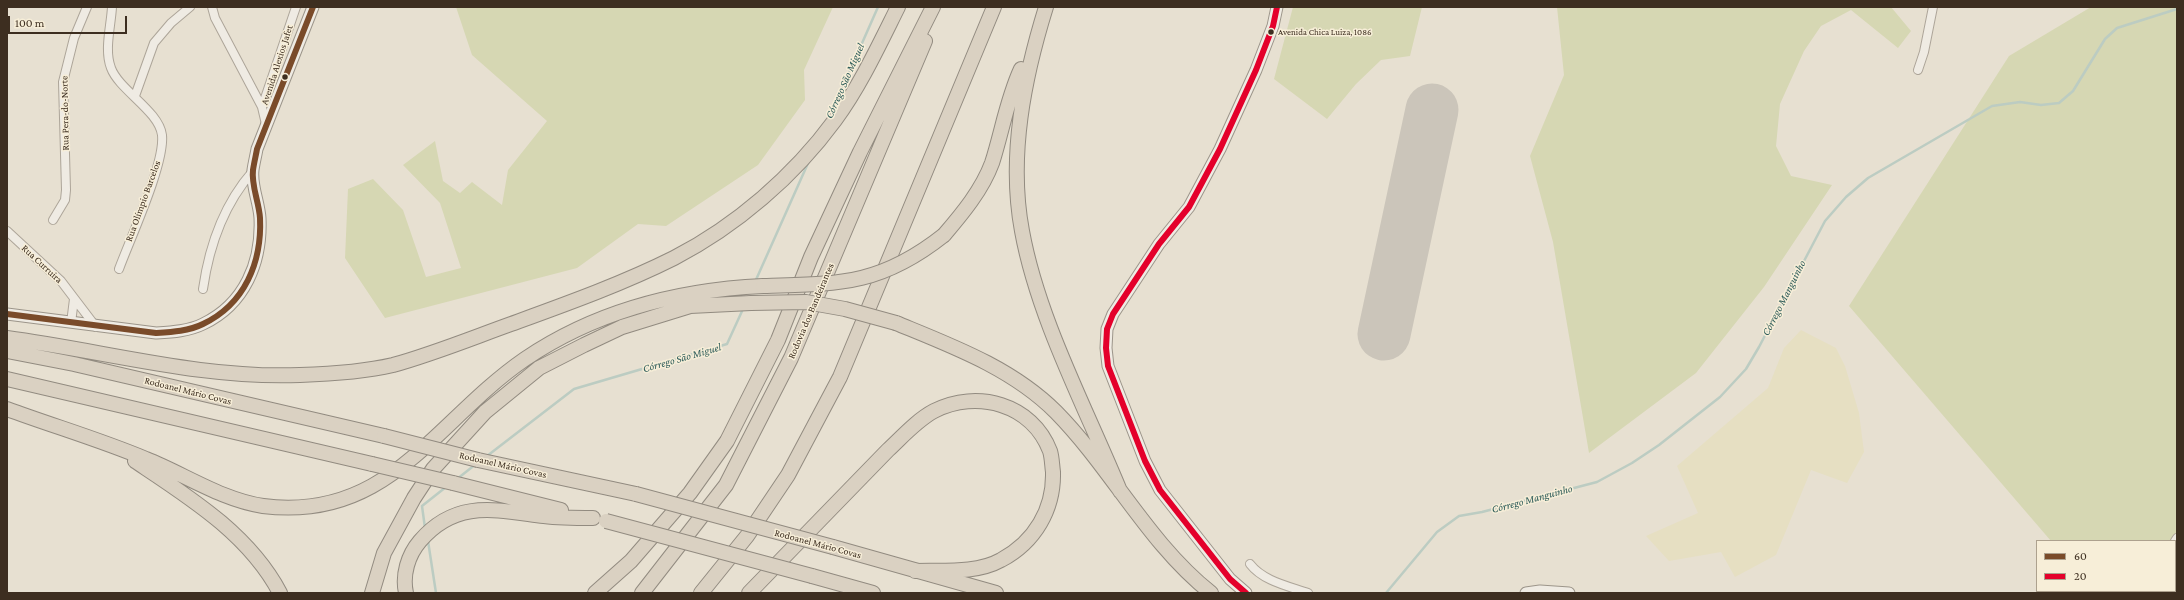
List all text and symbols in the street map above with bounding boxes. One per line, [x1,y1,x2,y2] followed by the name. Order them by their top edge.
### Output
[10,8,129,34] scale bar
[15,16,44,30] text: 100 m
[258,24,296,106] street label: Avenida Alexios Jafet
[1266,27,1276,37] marker: Avenida Chica Luiza, 1086
[1278,27,1372,37] place label: Avenida Chica Luiza, 1086
[823,41,867,121] water label: Córrego São Miguel
[280,72,290,82] unlabelled marker
[58,75,72,151] street label: Rua Pera-do-Norte
[123,159,163,243] street label: Rua Olímpio Barcelos
[19,242,65,286] street label: Rua Curruira
[1759,258,1809,338] water label: Córrego Manguinho
[785,261,837,361] street label: Rodovia dos Bandeirantes
[641,341,723,375] water label: Córrego São Miguel
[143,374,233,408] street label: Rodoanel Mário Covas
[458,449,548,481] street label: Rodoanel Mário Covas
[1490,482,1574,516] water label: Córrego Manguinho
[773,527,863,561] street label: Rodoanel Mário Covas
[2036,540,2176,592] legend
[2074,549,2087,563] text: 60
[2074,569,2087,583] text: 20

